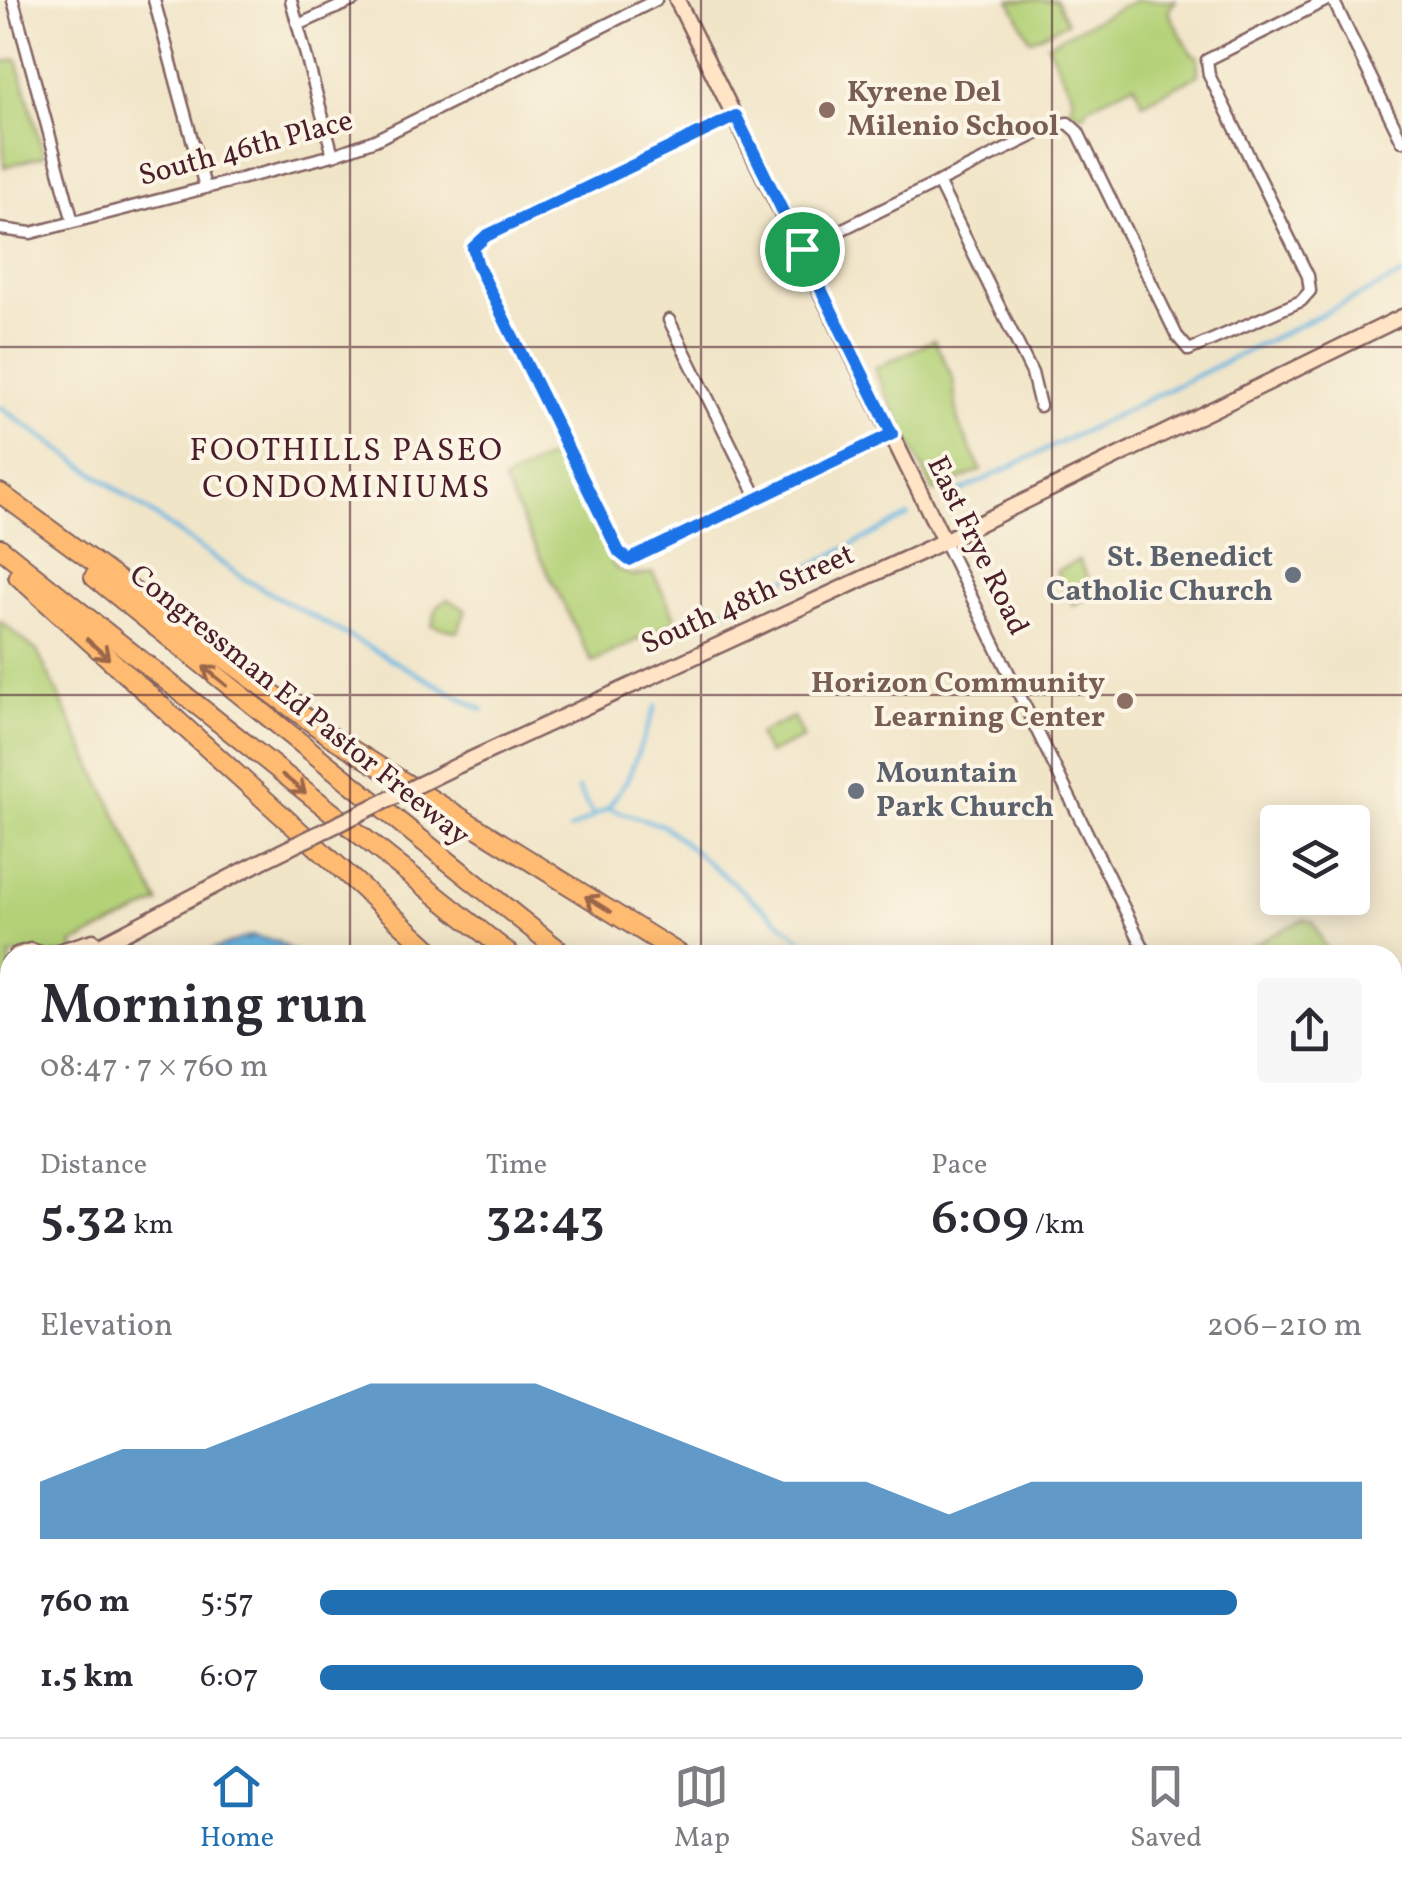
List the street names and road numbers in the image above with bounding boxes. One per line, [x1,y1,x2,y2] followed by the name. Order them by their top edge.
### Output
[134,100,358,198] street label: South 46th Place
[915,449,1039,643] street label: East Frye Road
[635,534,861,666] street label: South 48th Street
[120,555,478,857] street label: Congressman Ed Pastor Freeway

